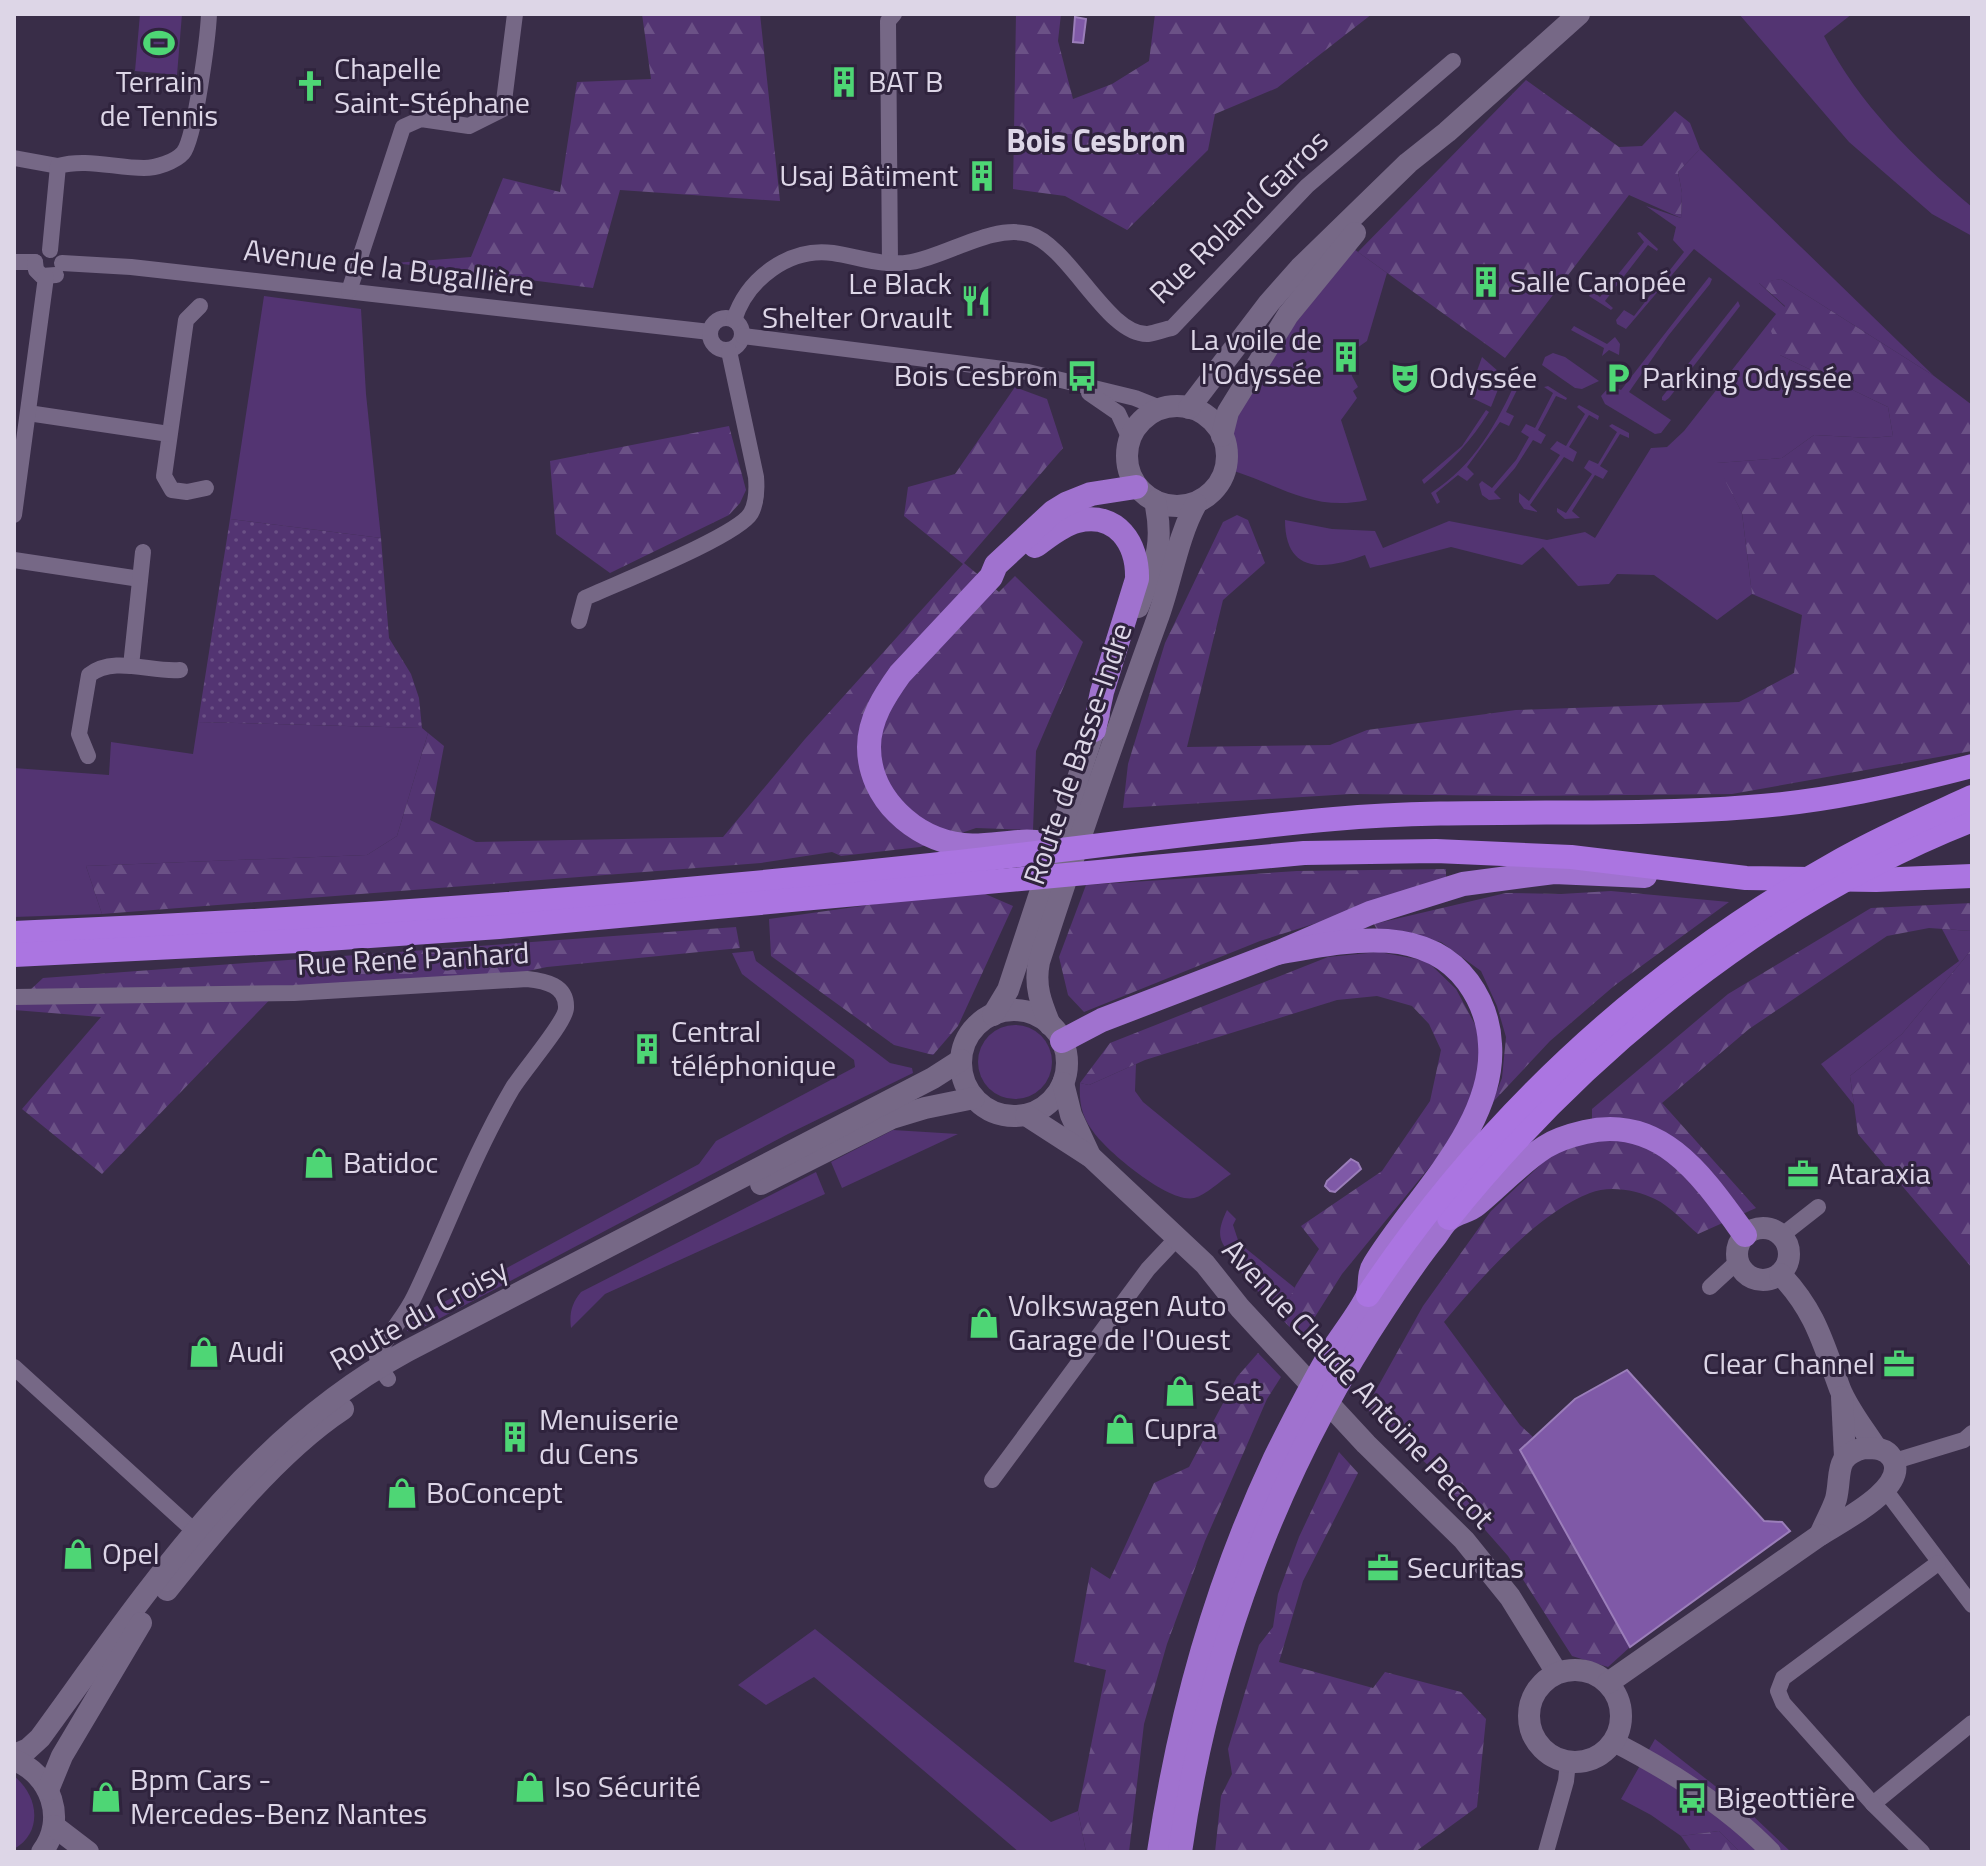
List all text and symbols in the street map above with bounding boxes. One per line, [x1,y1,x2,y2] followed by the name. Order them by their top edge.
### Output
[142,26,176,60] sports icon: Terrain de Tennis
[334,45,530,125] place label: Chapelle Saint-Stéphane
[100,58,218,138] place label: Terrain de Tennis
[868,58,944,104] place label: BAT B
[827,65,861,99] building icon: BAT B
[293,69,327,103] church icon: Chapelle Saint-Stéphane
[1006,116,1186,164] district label: Bois Cesbron
[1138,118,1339,314] street label: Rue Roland Garros
[779,152,958,198] place label: Usaj Bâtiment
[965,159,999,193] building icon: Usaj Bâtiment
[241,226,537,308] street label: Avenue de la Bugallière
[1510,258,1686,304] place label: Salle Canopée
[762,260,952,340] place label: Le Black Shelter Orvault
[1469,265,1503,299] building icon: Salle Canopée
[959,284,993,318] restaurant icon: Le Black Shelter Orvault
[1190,316,1322,396] place label: La voile de l'Odyssée
[1329,340,1363,374] building icon: La voile de l'Odyssée
[894,352,1058,398] place label: Bois Cesbron
[1429,354,1537,400] place label: Odyssée
[1642,354,1852,400] place label: Parking Odyssée
[1065,359,1099,393] bus stop icon: Bois Cesbron
[1388,361,1422,395] theatre icon: Odyssée
[1601,361,1635,395] parking icon: Parking Odyssée
[1011,617,1143,891] street label: Route de Basse-Indre
[295,929,531,987] street label: Rue René Panhard
[671,1008,836,1088] place label: Central téléphonique
[630,1032,664,1066] building icon: Central téléphonique
[343,1139,438,1185] place label: Batidoc
[302,1146,336,1180] shop icon: Batidoc
[1827,1150,1931,1196] place label: Ataraxia
[1786,1157,1820,1191] office icon: Ataraxia
[1212,1228,1506,1539] street label: Avenue Claude Antoine Peccot
[321,1246,516,1382] street label: Route du Croisy
[1008,1282,1231,1362] place label: Volkswagen Auto Garage de l'Ouest
[967,1306,1001,1340] shop icon: Volkswagen Auto Garage de l'Ouest
[228,1328,284,1374] place label: Audi
[187,1335,221,1369] shop icon: Audi
[1703,1340,1875,1386] place label: Clear Channel
[1882,1347,1916,1381] office icon: Clear Channel
[1204,1367,1261,1413] place label: Seat
[1163,1374,1197,1408] shop icon: Seat
[539,1396,679,1476] place label: Menuiserie du Cens
[1144,1405,1217,1451] place label: Cupra
[1103,1412,1137,1446] shop icon: Cupra
[498,1420,532,1454] building icon: Menuiserie du Cens
[426,1469,563,1515] place label: BoConcept
[385,1476,419,1510] shop icon: BoConcept
[102,1530,160,1576] place label: Opel
[61,1537,95,1571] shop icon: Opel
[1407,1544,1524,1590] place label: Securitas
[1366,1551,1400,1585] office icon: Securitas
[130,1756,427,1836] place label: Bpm Cars - Mercedes-Benz Nantes
[554,1763,701,1809] place label: Iso Sécurité
[513,1770,547,1804] shop icon: Iso Sécurité
[1716,1774,1855,1820] place label: Bigeottière
[89,1780,123,1814] shop icon: Bpm Cars - Mercedes-Benz Nantes
[1675,1781,1709,1815] bus stop icon: Bigeottière

